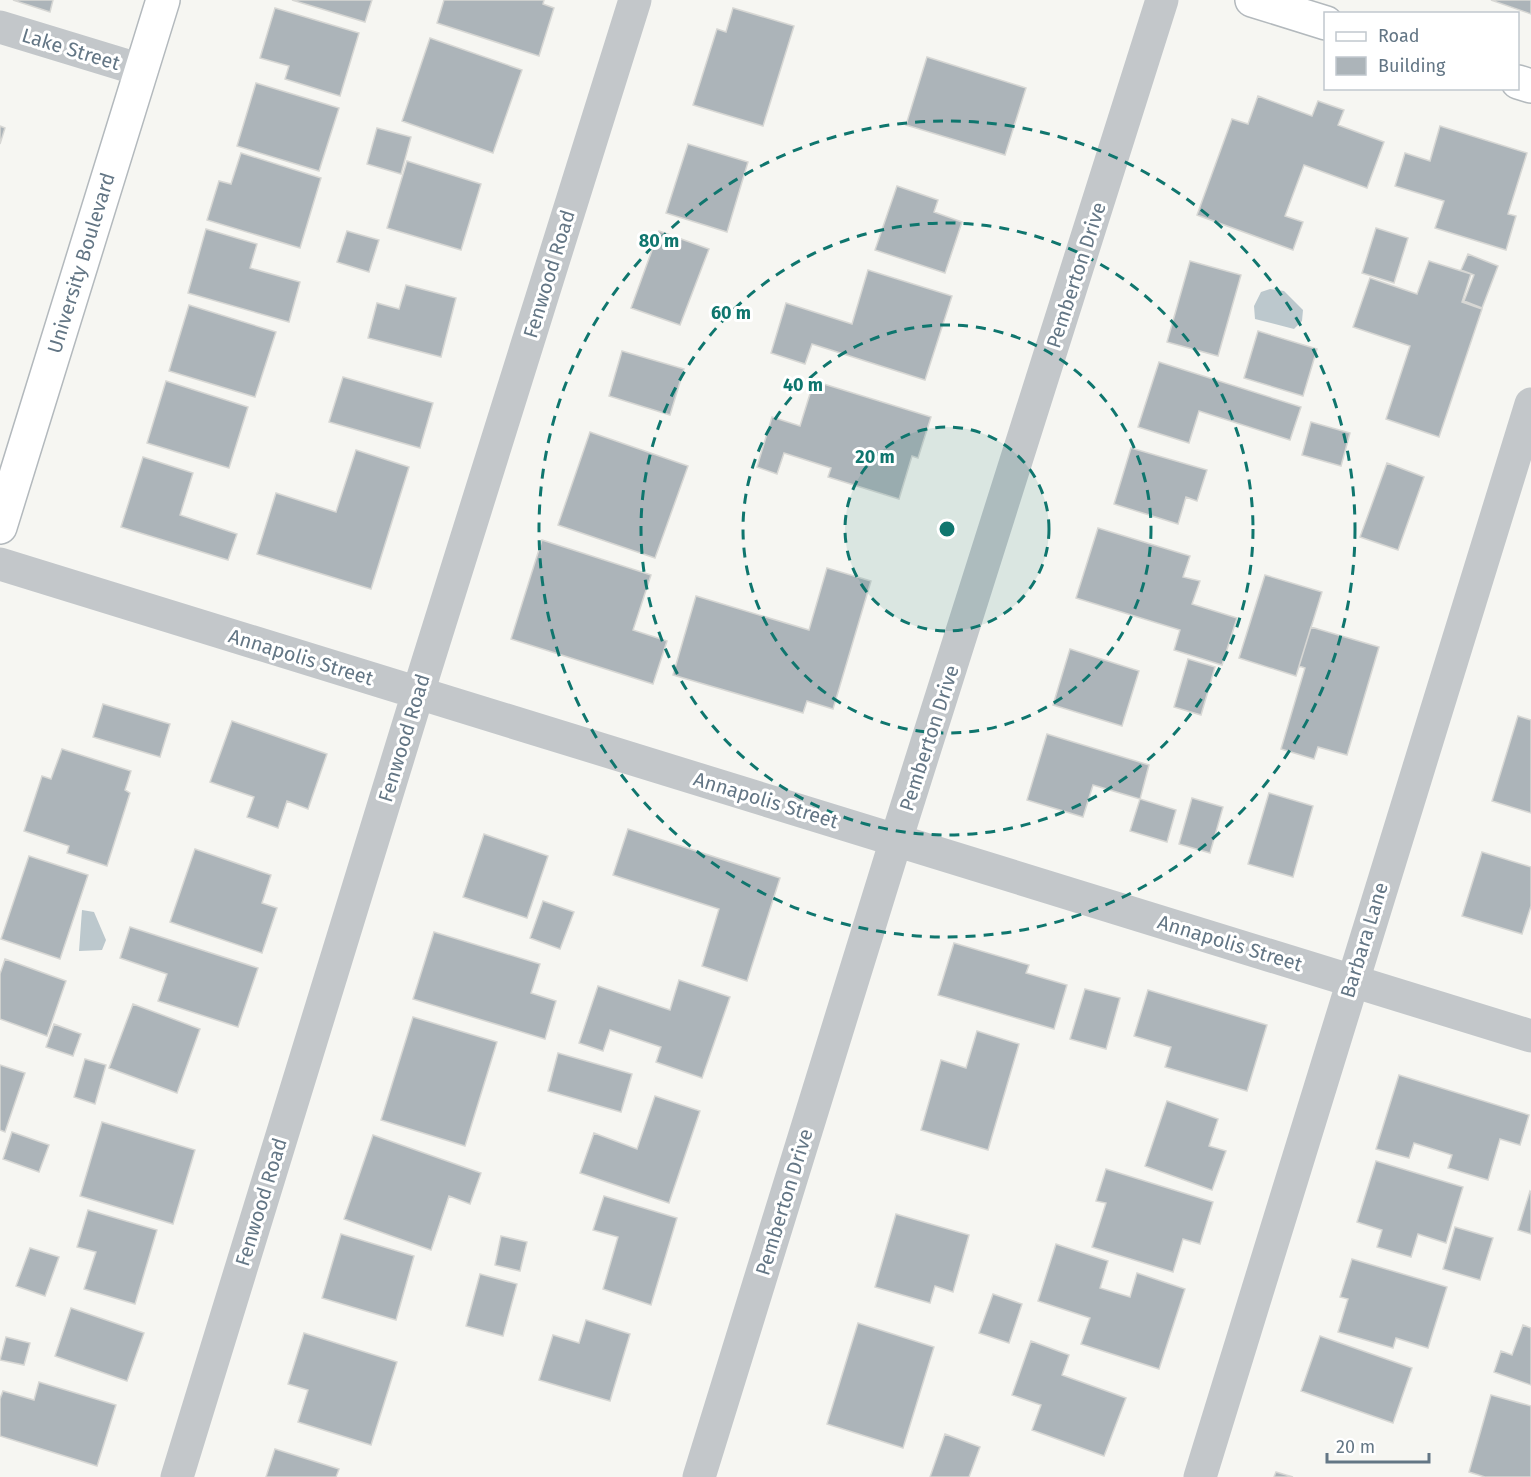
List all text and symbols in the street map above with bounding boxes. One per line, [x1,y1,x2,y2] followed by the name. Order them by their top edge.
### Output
[1324,12,1519,90] legend
[19,23,124,75] street label: Lake Street
[1378,25,1420,47] text: Road
[1378,55,1446,77] text: Building
[42,170,120,356] street label: University Boulevard
[1041,199,1111,351] street label: Pemberton Drive
[518,207,580,341] street label: Fenwood Road
[639,230,679,252] text: 80 m
[711,302,751,324] text: 60 m
[783,374,823,396] text: 40 m
[855,446,895,468] text: 20 m
[937,519,957,539] centre of rings
[226,624,377,691] street label: Annapolis Street
[894,662,964,814] street label: Pemberton Drive
[373,671,435,805] street label: Fenwood Road
[691,767,842,834] street label: Annapolis Street
[1335,879,1393,1001] street label: Barbara Lane
[1155,910,1306,977] street label: Annapolis Street
[750,1126,818,1278] street label: Pemberton Drive
[230,1135,292,1269] street label: Fenwood Road
[1327,1426,1429,1464] scale bar
[1336,1436,1375,1458] text: 20 m

